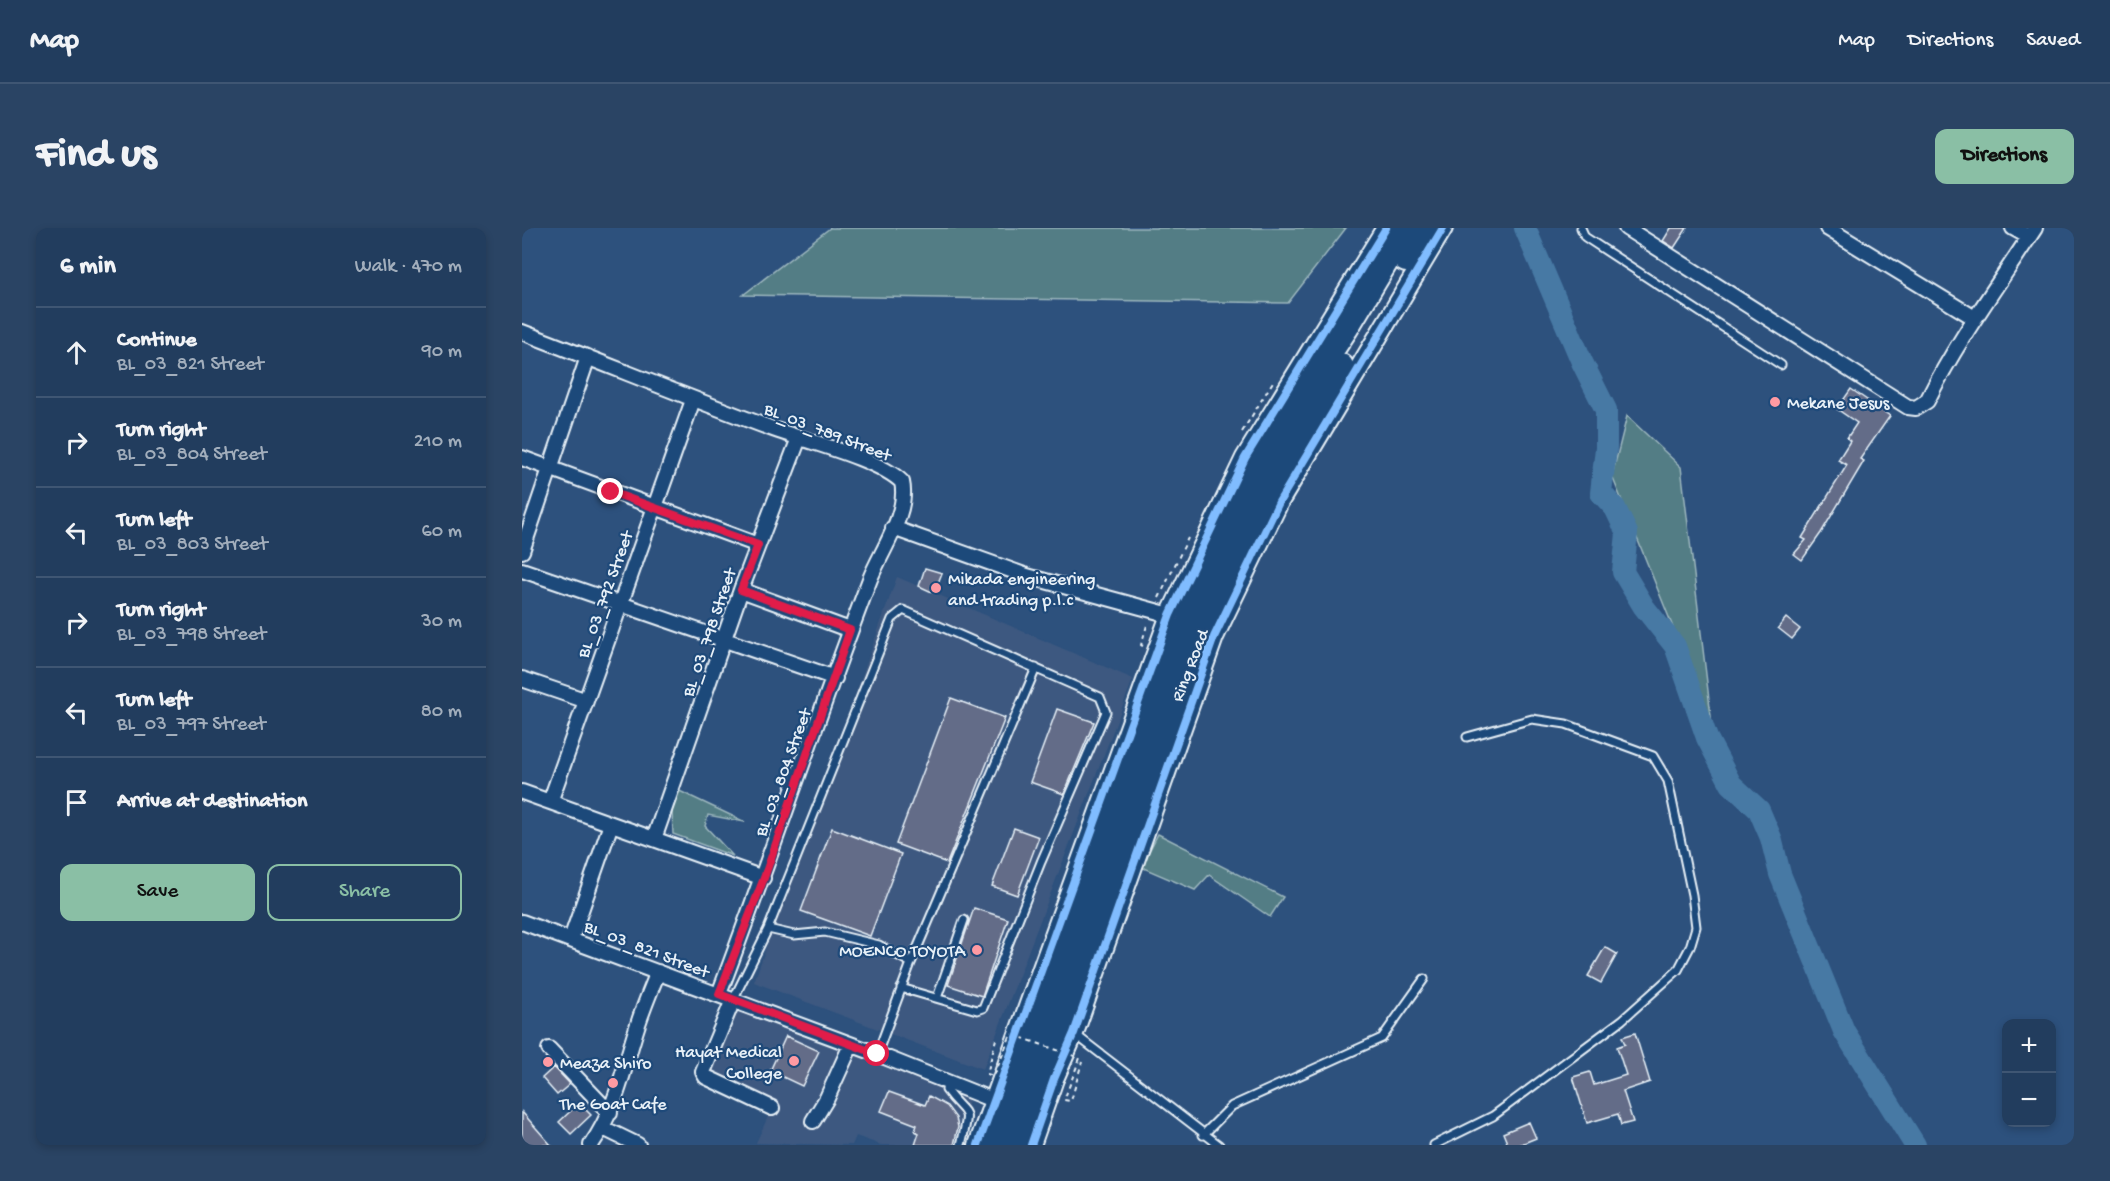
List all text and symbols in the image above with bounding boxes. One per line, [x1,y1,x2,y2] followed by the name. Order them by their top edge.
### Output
[30,25,79,58] text: Map
[1838,29,1875,54] text: Map
[1908,29,1993,54] text: Directions
[2026,29,2080,54] text: Saved
[1935,129,2074,184] button: Directions
[36,132,156,181] text: Find us
[60,252,116,283] text: 6 min
[355,256,462,279] text: Walk · 470 m
[117,328,197,354] text: Continue
[60,336,93,369] icon: ahead
[422,341,462,364] text: 90 m
[117,354,264,377] text: BL_03_821 Street
[1787,394,1891,415] place label: Mekane Jesus
[1768,395,1782,409] marker: Mekane Jesus
[760,399,895,468] street label: BL_03_789 Street
[117,418,205,444] text: Turn right
[60,426,93,459] icon: right
[414,431,462,454] text: 210 m
[117,444,267,467] text: BL_03_804 Street
[597,478,623,504] route end
[117,508,191,534] text: Turn left
[60,516,93,549] icon: left
[422,521,462,544] text: 60 m
[573,527,640,662] street label: BL_03_792 Street
[117,534,268,557] text: BL_03_803 Street
[678,564,743,701] street label: BL_03_798 Street
[948,570,1095,612] place label: Mikada engineering and trading p.l.c
[929,581,943,595] marker: Mikada engineering and trading p.l.c
[117,598,205,624] text: Turn right
[60,606,93,639] icon: right
[421,611,462,634] text: 30 m
[117,624,266,647] text: BL_03_798 Street
[1168,625,1215,705] street label: Ring Road
[117,688,191,714] text: Turn left
[60,696,93,729] icon: left
[421,701,462,724] text: 80 m
[751,704,818,841] street label: BL_03_804 Street
[117,714,266,737] text: BL_03_797 Street
[60,786,93,819] icon: arrive
[117,789,307,815] text: Arrive at destination
[60,864,255,921] button: Save
[267,864,462,921] button: Share
[580,917,713,984] street label: BL_03_821 Street
[839,942,966,963] place label: MOENCO TOYOTA
[970,943,984,957] marker: MOENCO TOYOTA
[2002,1019,2056,1127] map controls
[2002,1019,2056,1073] button: +
[863,1040,889,1066] route start
[675,1043,783,1085] place label: Hayat Medical College
[560,1054,652,1075] place label: Meaza Shiro
[787,1054,801,1068] marker: Hayat Medical College
[541,1055,555,1069] marker: Meaza Shiro
[2002,1073,2056,1127] button: −
[606,1076,620,1090] marker: The Goat Cafe
[559,1095,667,1116] place label: The Goat Cafe

